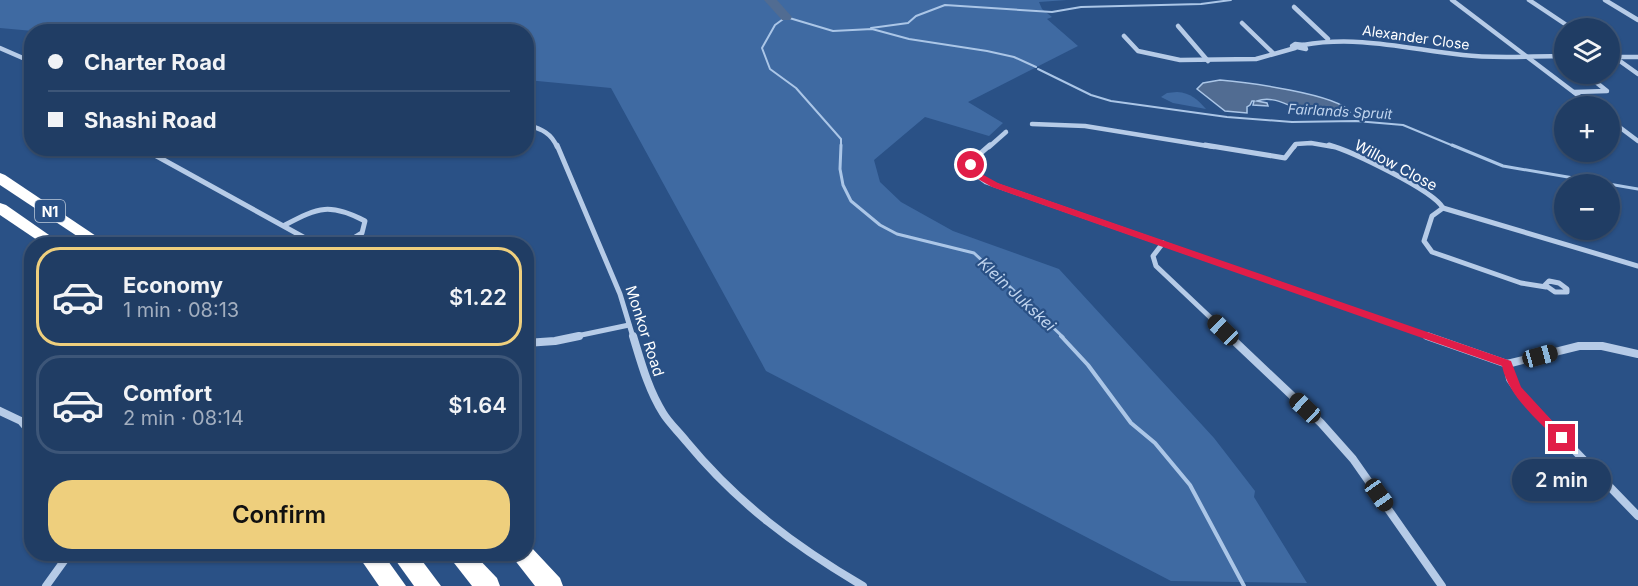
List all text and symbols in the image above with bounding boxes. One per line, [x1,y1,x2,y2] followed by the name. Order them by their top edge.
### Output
[1554,18,1620,240] map controls
[1554,18,1620,84] button: layers
[1361,21,1471,53] street label: Alexander Close
[84,49,226,75] text: Charter Road
[1554,96,1620,162] button: +
[1287,100,1393,122] water label: Fairlands Spruit
[84,107,217,133] text: Shashi Road
[1351,135,1441,195] street label: Willow Close
[957,151,984,178] route start
[1554,174,1620,240] button: −
[35,200,65,222] road number: N1
[974,253,1061,336] water label: Klein Jukskei
[51,270,105,324] icon: car
[123,272,223,298] text: Economy
[621,283,669,379] street label: Monkor Road
[449,284,507,310] text: $1.22
[123,298,239,322] text: 1 min · 08:13
[1204,311,1242,349] car
[1520,343,1560,369] car
[51,378,105,432] icon: car
[123,380,212,406] text: Comfort
[1286,389,1324,427] car
[448,392,507,418] text: $1.64
[123,406,244,430] text: 2 min · 08:14
[1548,424,1575,451] route end
[1512,459,1612,501] callout: 2 min
[1535,468,1588,492] text: 2 min
[1361,475,1397,515] car
[48,480,510,549] button: Confirm

